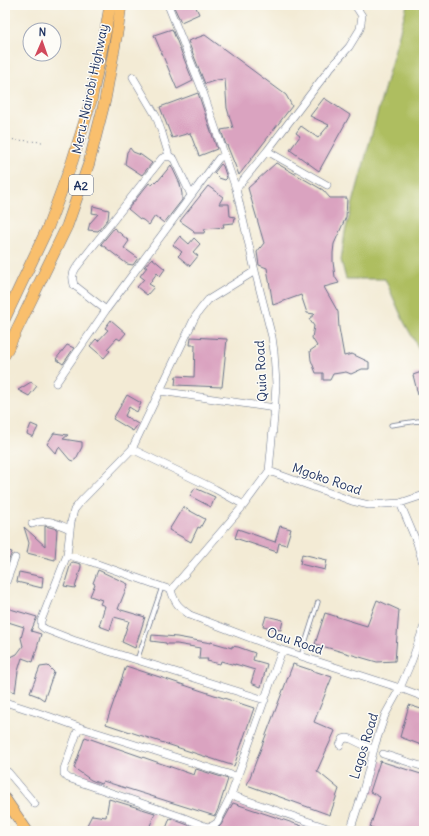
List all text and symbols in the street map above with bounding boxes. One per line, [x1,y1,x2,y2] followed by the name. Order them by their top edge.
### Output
[22,22,62,62] north arrow
[68,22,112,156] street label: Meru-Nairobi Highway
[38,25,46,39] text: N
[69,175,93,195] road number: A2
[251,340,271,402] street label: Quia Road
[290,459,364,499] street label: Mgoko Road
[265,623,326,659] street label: Oau Road
[346,710,382,781] street label: Lagos Road

